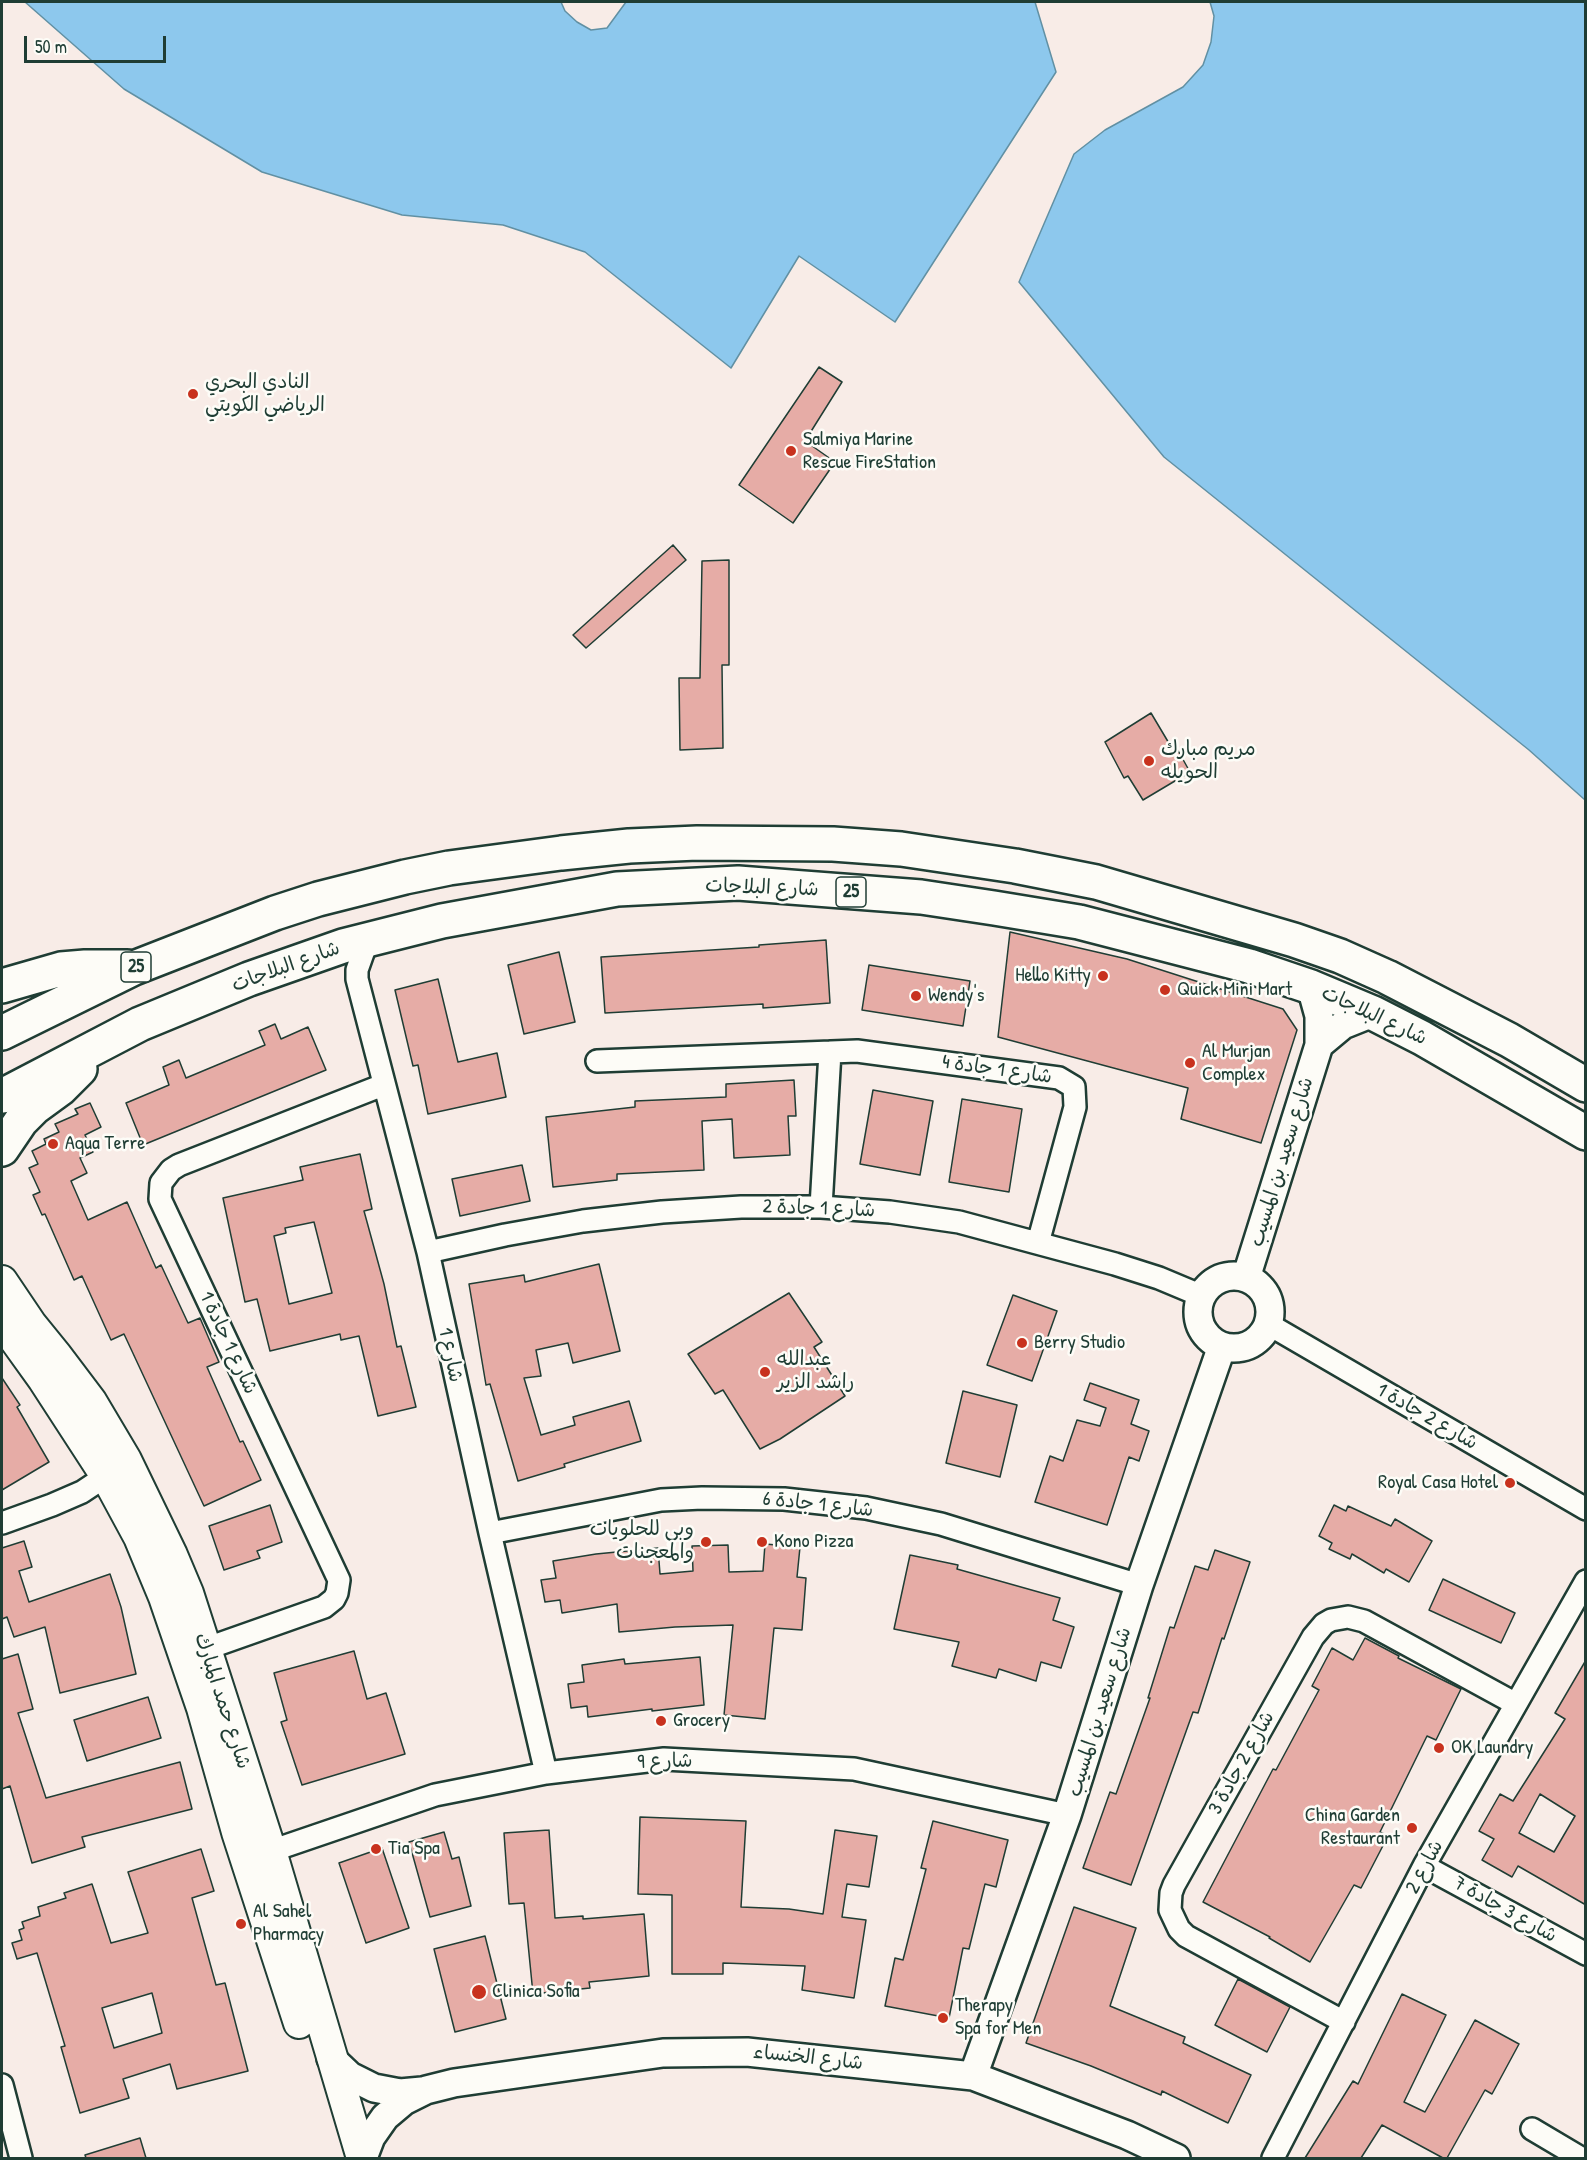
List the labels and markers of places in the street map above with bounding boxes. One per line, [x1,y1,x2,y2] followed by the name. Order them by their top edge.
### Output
[205,371,325,418] place label: النادي البحري الرياضي الكويتي
[186,387,200,401] marker: النادي البحري الرياضي الكويتي
[803,428,936,475] place label: Salmiya Marine Rescue FireStation
[784,444,798,458] marker: Salmiya Marine Rescue FireStation
[1161,738,1256,785] place label: مريم مبارك الحويله
[1142,754,1156,768] marker: مريم مبارك الحويله
[1015,964,1091,988] place label: Hello Kitty
[1096,969,1110,983] marker: Hello Kitty
[1177,978,1292,1002] place label: Quick Mini Mart
[1158,983,1172,997] marker: Quick Mini Mart
[928,984,985,1008] place label: Wendy's
[909,989,923,1003] marker: Wendy's
[1202,1040,1271,1087] place label: Al Murjan Complex
[1183,1056,1197,1070] marker: Al Murjan Complex
[65,1132,145,1156] place label: Aqua Terre
[46,1137,60,1151] marker: Aqua Terre
[1034,1331,1125,1355] place label: Berry Studio
[1015,1336,1029,1350] marker: Berry Studio
[777,1348,854,1395] place label: عبدالله راشد الزير
[758,1365,772,1379] marker: عبدالله راشد الزير
[1378,1471,1498,1495] place label: Royal Casa Hotel
[1503,1476,1517,1490] marker: Royal Casa Hotel
[590,1518,694,1565] place label: وبي للحلويات والمعجنات
[774,1530,853,1554] place label: Kono Pizza
[699,1535,713,1549] marker: وبي للحلويات والمعجنات
[755,1535,769,1549] marker: Kono Pizza
[673,1709,730,1733] place label: Grocery
[654,1714,668,1728] marker: Grocery
[1451,1736,1533,1760] place label: OK Laundry
[1432,1741,1446,1755] marker: OK Laundry
[1305,1804,1400,1851] place label: China Garden Restaurant
[1405,1821,1419,1835] marker: China Garden Restaurant
[388,1837,440,1861] place label: Tia Spa
[369,1842,383,1856] marker: Tia Spa
[253,1900,324,1947] place label: Al Sahel Pharmacy
[234,1917,248,1931] marker: Al Sahel Pharmacy
[492,1980,580,2004] place label: Clinica Sofia
[470,1983,488,2001] marker: Clinica Sofia
[955,1994,1042,2041] place label: Therapy Spa for Men
[936,2011,950,2025] marker: Therapy Spa for Men

